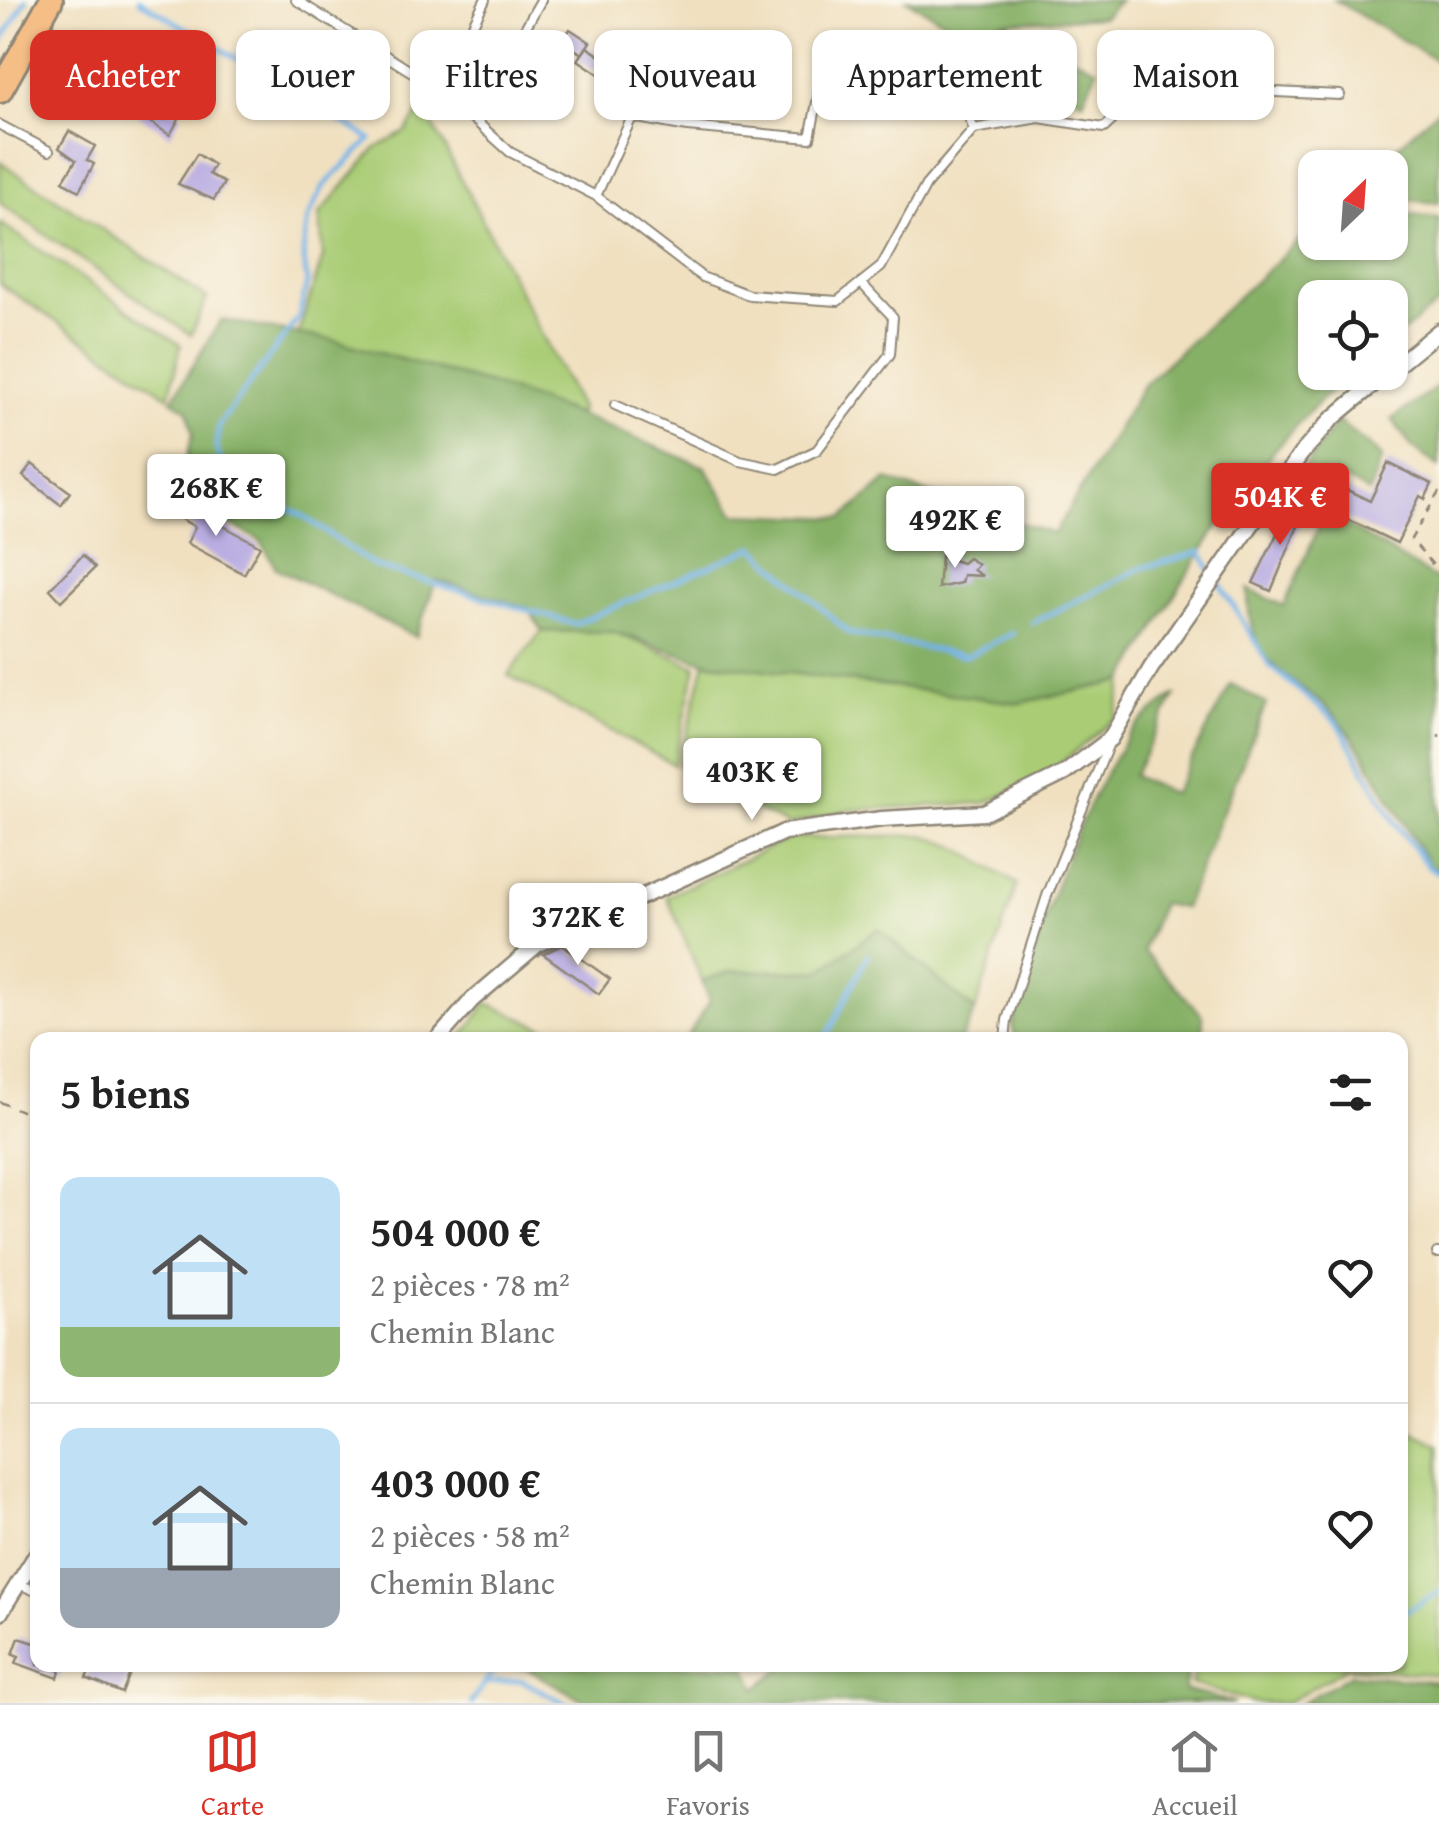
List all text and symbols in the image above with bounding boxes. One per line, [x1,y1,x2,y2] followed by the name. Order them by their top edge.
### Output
[30,30,216,120] chip: Acheter
[236,30,390,120] chip: Louer
[410,30,574,120] chip: Filtres
[594,30,792,120] chip: Nouveau
[812,30,1077,120] chip: Appartement
[1097,30,1274,120] chip: Maison
[1298,150,1408,260] north arrow
[1298,150,1408,390] map controls
[1298,280,1408,390] button: locate
[135,454,297,539] pin: 268K €
[169,463,263,510] text: 268K €
[1199,463,1361,548] pin: 504K €
[1233,472,1327,519] text: 504K €
[874,486,1036,571] pin: 492K €
[908,495,1002,542] text: 492K €
[671,738,833,823] pin: 403K €
[705,747,799,794] text: 403K €
[497,883,659,968] pin: 372K €
[531,892,625,939] text: 372K €
[60,1062,191,1123] text: 5 biens
[1323,1065,1378,1120] icon: filters
[370,1200,541,1261] text: 504 000 €
[140,1217,260,1337] icon: home
[1323,1250,1378,1305] icon: heart
[370,1261,570,1308] text: 2 pièces · 78 m²
[370,1308,555,1355] text: Chemin Blanc
[370,1451,541,1512] text: 403 000 €
[140,1468,260,1588] icon: home
[1323,1501,1378,1556] icon: heart
[370,1512,570,1559] text: 2 pièces · 58 m²
[370,1559,555,1606] text: Chemin Blanc
[201,1724,264,1825] tab: Carte
[666,1724,750,1825] tab: Favoris
[1152,1724,1238,1825] tab: Accueil

